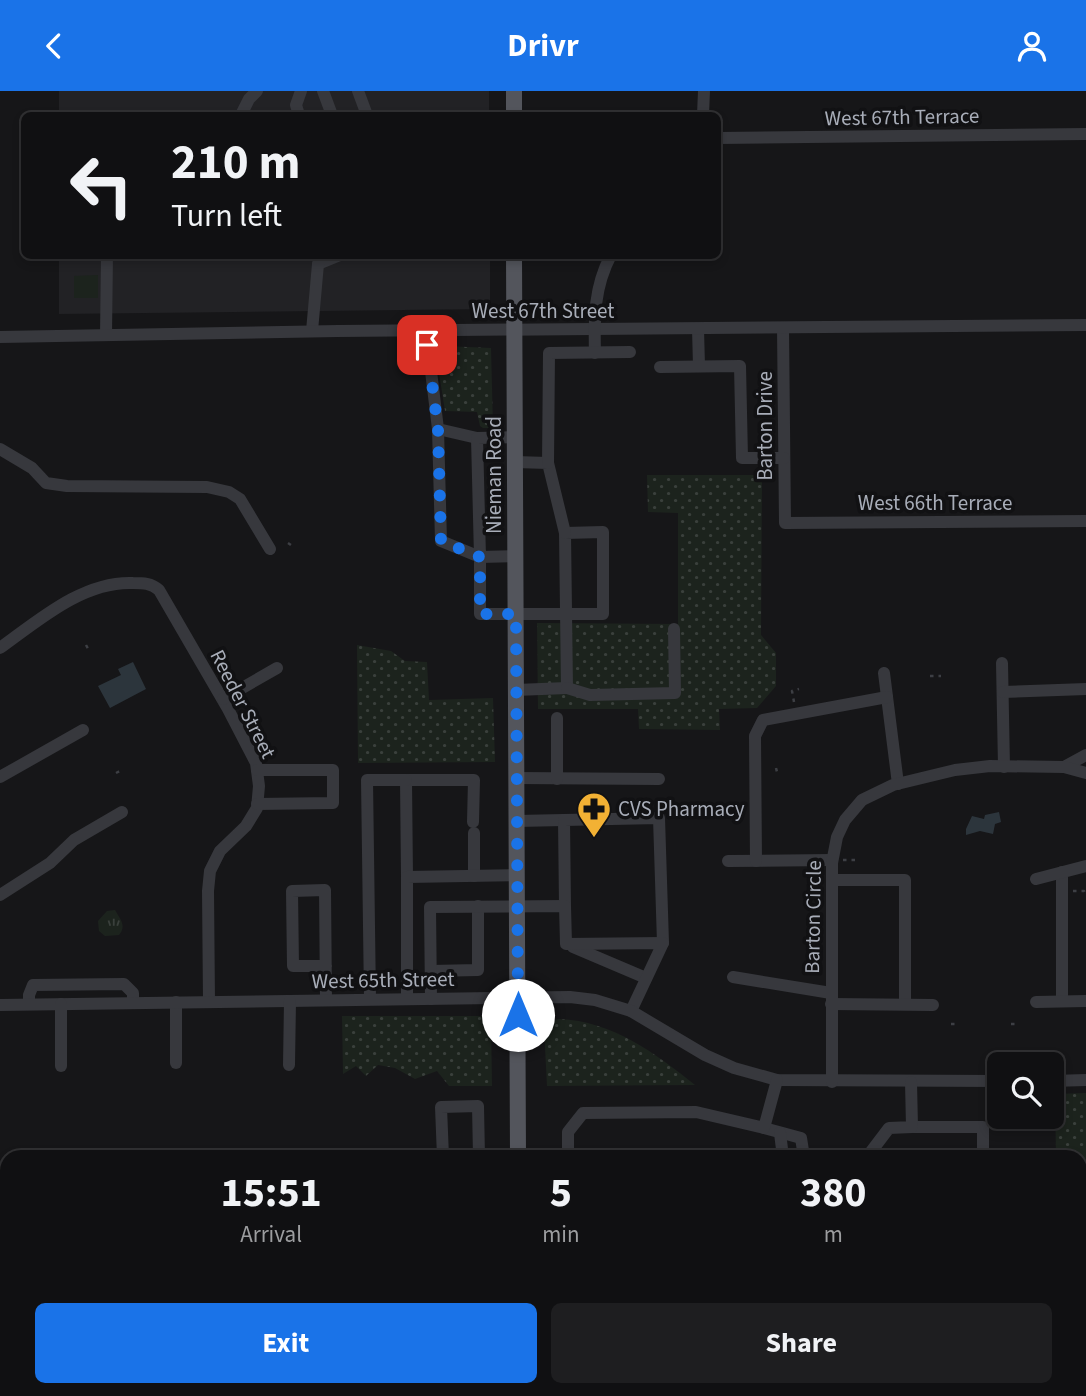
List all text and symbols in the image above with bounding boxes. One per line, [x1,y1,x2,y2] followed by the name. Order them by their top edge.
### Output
[507,23,579,69] text: Drivr
[35,27,73,65] icon: back
[1013,27,1051,65] icon: person
[824,101,980,133] street label: West 67th Terrace
[171,128,300,198] text: 210 m
[56,140,147,231] icon: left
[171,193,282,239] text: Turn left
[472,296,614,326] street label: West 67th Street
[397,315,457,375] pin
[408,326,446,364] icon: arrive
[750,371,780,481] street label: Barton Drive
[479,416,509,534] street label: Nieman Road
[858,488,1012,518] street label: West 66th Terrace
[203,644,283,764] street label: Reeder Street
[575,790,613,839] pharmacy icon: CVS Pharmacy
[618,794,745,824] place label: CVS Pharmacy
[797,860,829,974] street label: Barton Circle
[311,964,455,996] street label: West 65th Street
[481,978,555,1052] position arrow
[987,1052,1064,1129] map controls
[987,1052,1064,1129] button: search
[220,1163,322,1223] text: 15:51
[550,1163,572,1223] text: 5
[800,1163,867,1223] text: 380
[240,1218,302,1251] text: Arrival
[542,1218,580,1251] text: min
[824,1218,843,1251] text: m
[35,1303,537,1383] button: Exit
[551,1303,1052,1383] button: Share

